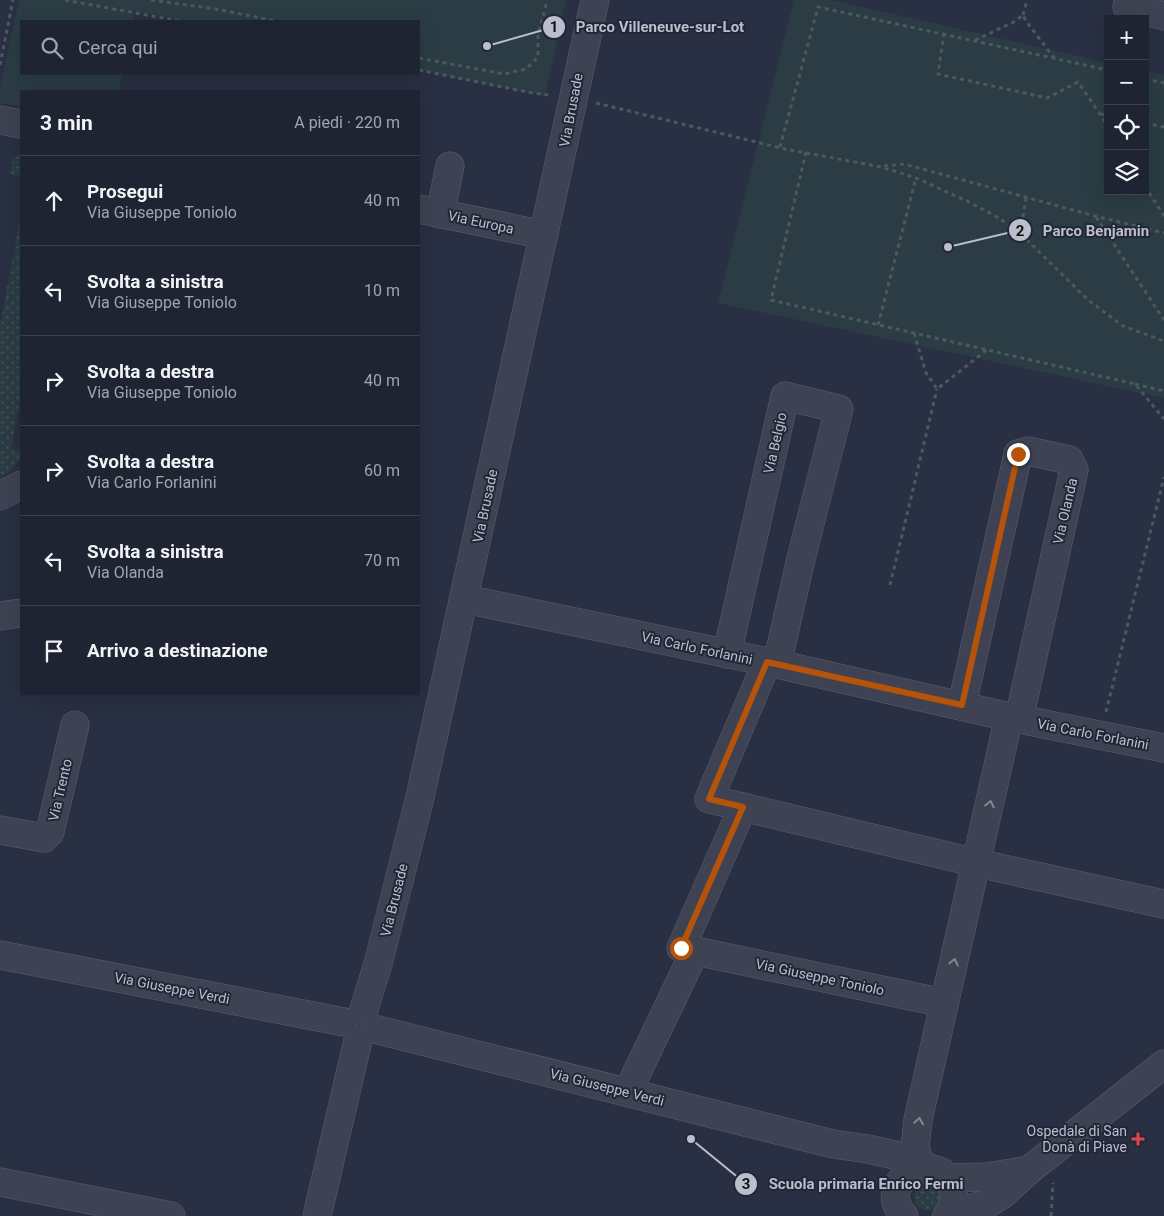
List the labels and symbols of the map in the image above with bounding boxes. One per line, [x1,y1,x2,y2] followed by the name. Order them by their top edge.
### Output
[541,12,755,42] callout: Parco Villeneuve-sur-Lot
[550,18,558,36] text: 1
[576,18,744,36] text: Parco Villeneuve-sur-Lot
[556,72,586,148] street label: Via Brusade
[447,207,515,237] street label: Via Europa
[1008,215,1159,245] callout: Parco Benjamin
[1016,222,1025,240] text: 2
[1043,222,1149,240] text: Parco Benjamin
[760,411,790,475] street label: Via Belgio
[1007,443,1030,466] route end
[469,468,501,544] street label: Via Brusade
[1050,476,1080,546] street label: Via Olanda
[640,628,754,668] street label: Via Carlo Forlanini
[1036,715,1150,753] street label: Via Carlo Forlanini
[45,757,75,823] street label: Via Trento
[984,799,995,808] one-way arrow
[377,862,411,938] street label: Via Brusade
[670,937,693,960] route start
[754,956,886,998] street label: Via Giuseppe Toniolo
[948,959,958,967] one-way arrow
[113,969,231,1007] street label: Via Giuseppe Verdi
[548,1065,666,1109] street label: Via Giuseppe Verdi
[913,1116,923,1125] one-way arrow
[1027,1123,1127,1155] place label: Ospedale di San Donà di Piave
[1131,1132,1145,1146] marker: Ospedale di San Donà di Piave
[734,1169,974,1199] callout: Scuola primaria Enrico Fermi
[742,1175,750,1193] text: 3
[769,1175,963,1193] text: Scuola primaria Enrico Fermi

